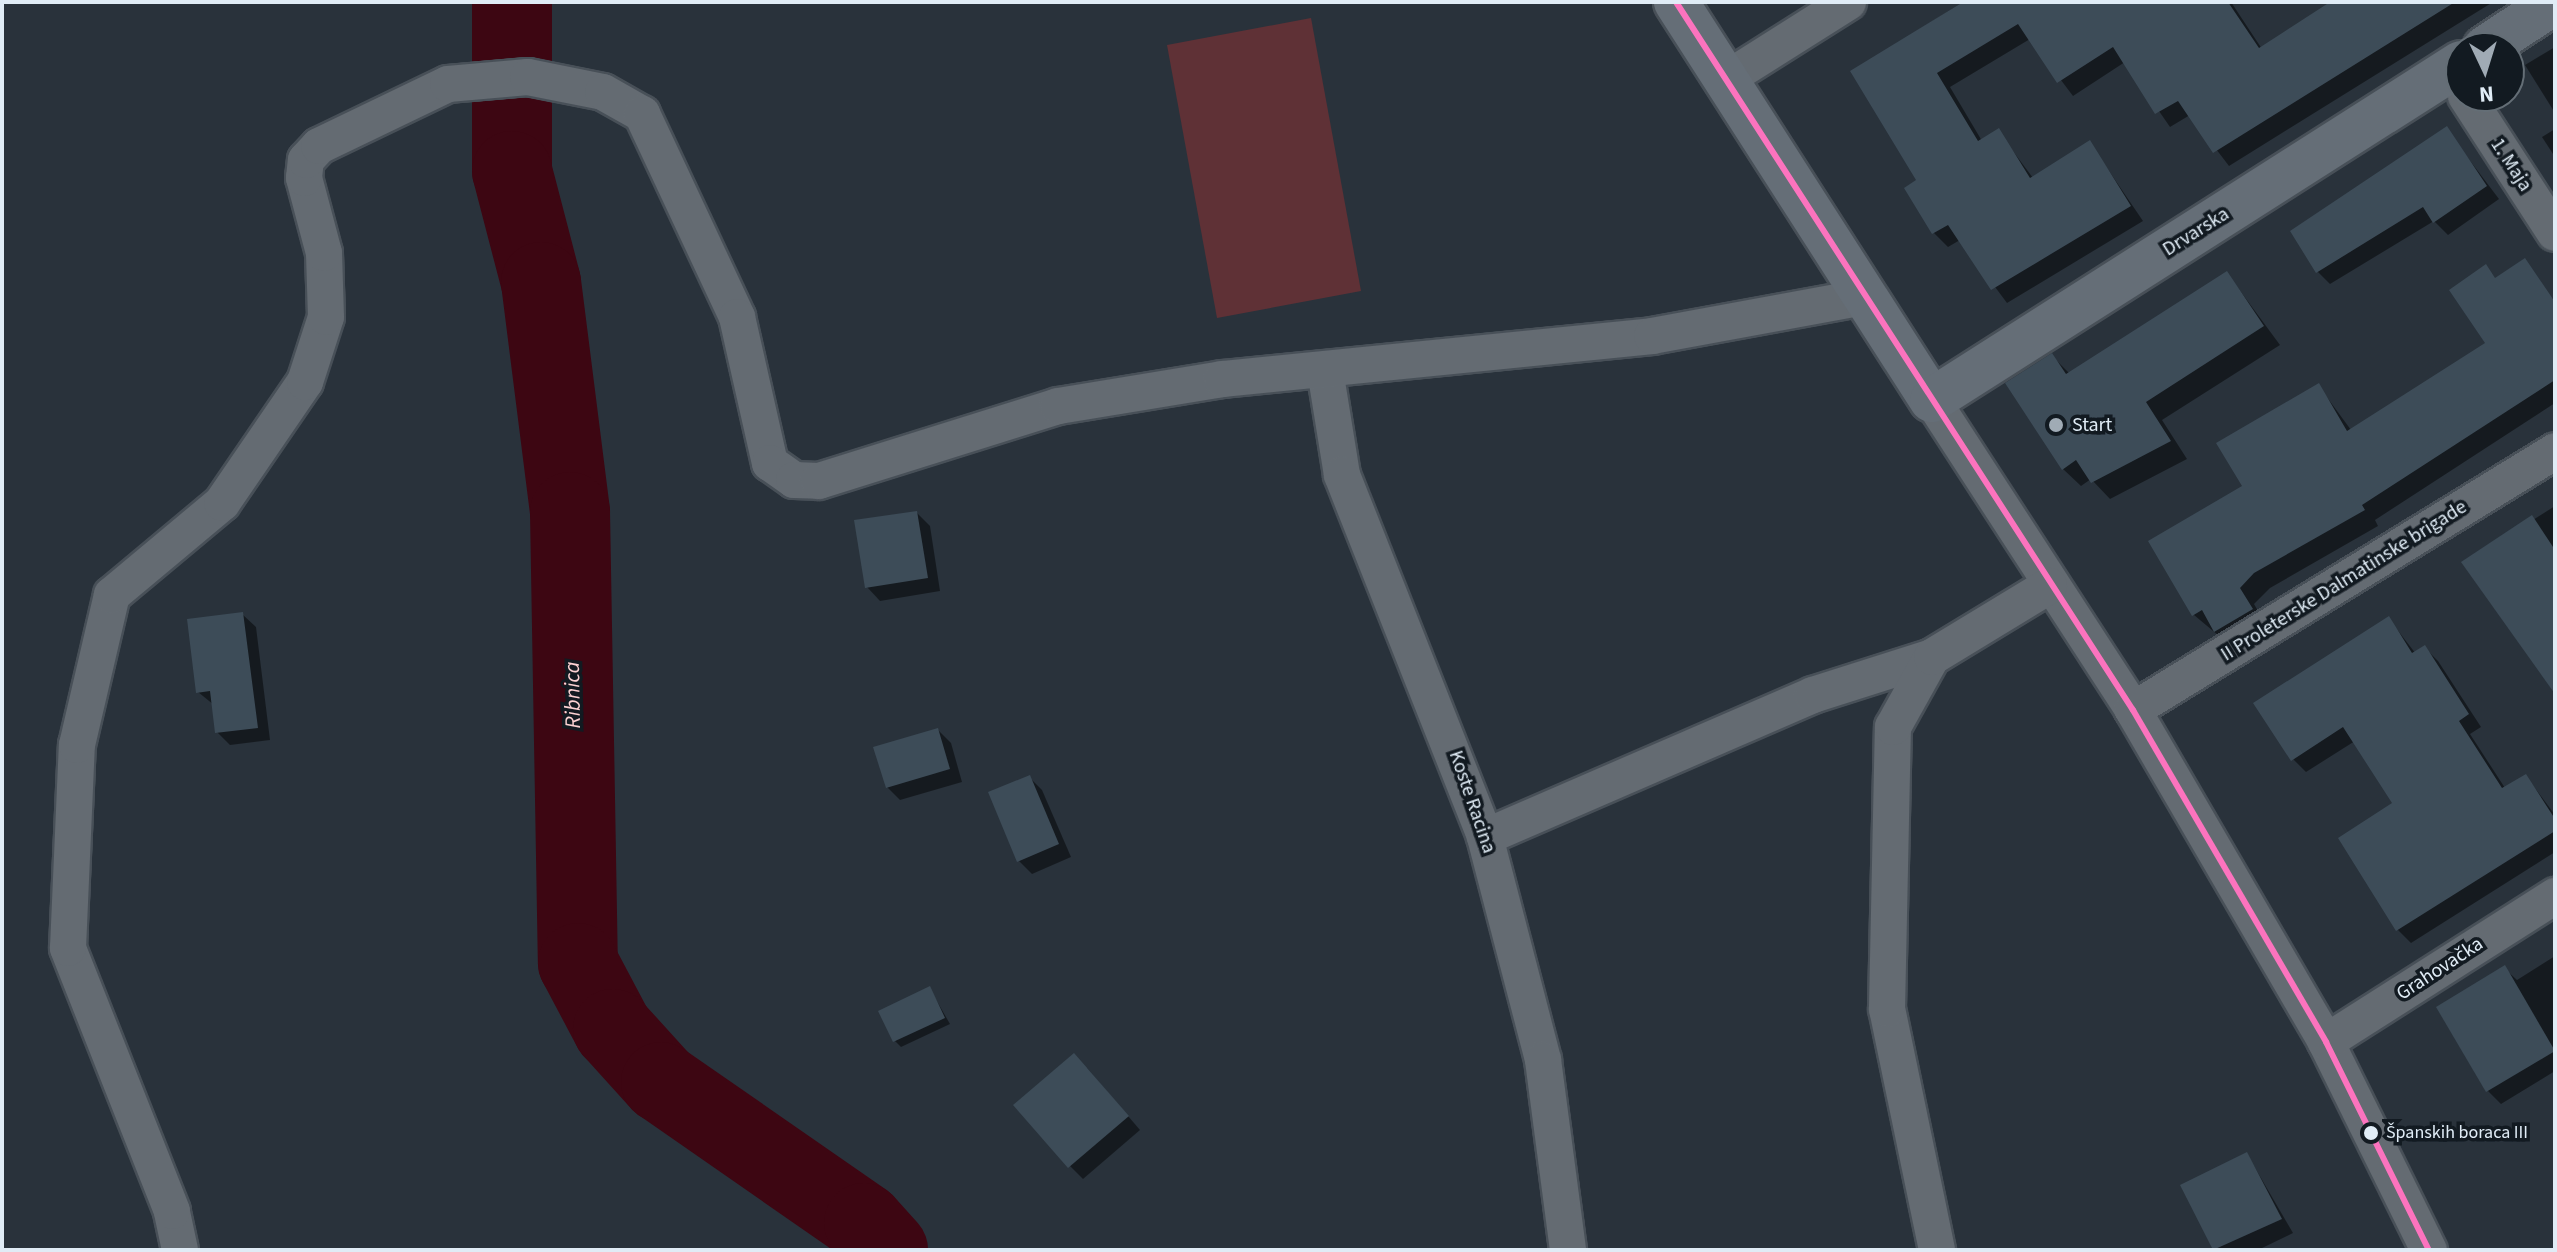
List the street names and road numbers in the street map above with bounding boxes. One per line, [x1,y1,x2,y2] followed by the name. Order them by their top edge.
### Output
[2485,134,2537,196] street label: 1. Maja
[2158,202,2234,262] street label: Drvarska
[2217,495,2471,667] street label: II Proleterske Dalmatinske brigade
[1443,747,1501,857] street label: Koste Racina
[2392,932,2488,1006] street label: Grahovačka

